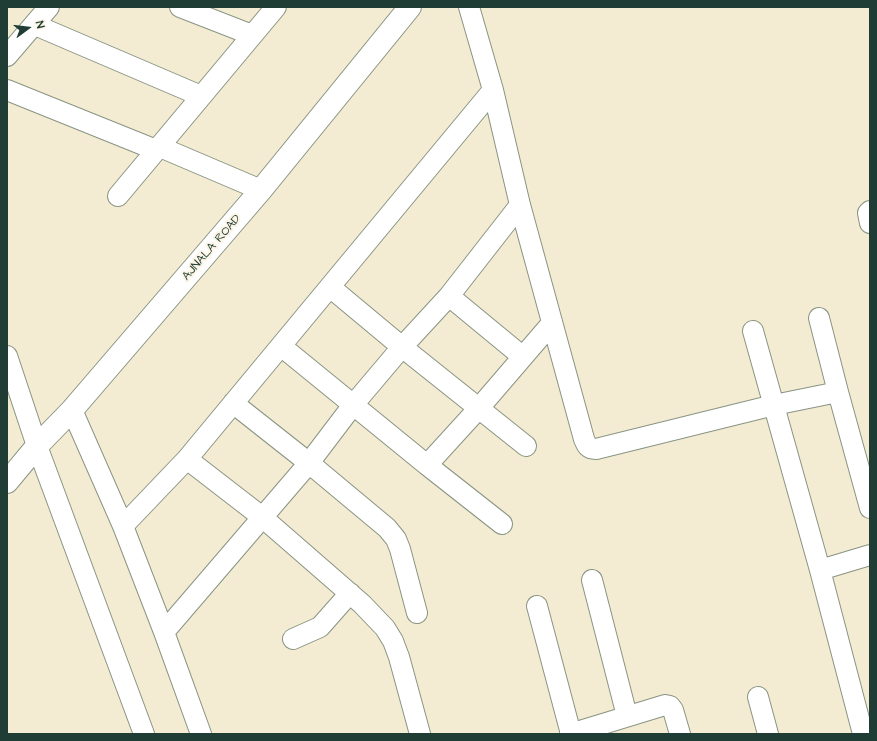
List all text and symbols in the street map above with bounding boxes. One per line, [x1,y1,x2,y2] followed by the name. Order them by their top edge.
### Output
[8,8,48,48] north arrow
[32,19,48,30] text: N
[180,212,244,284] street label: AJNALA ROAD

